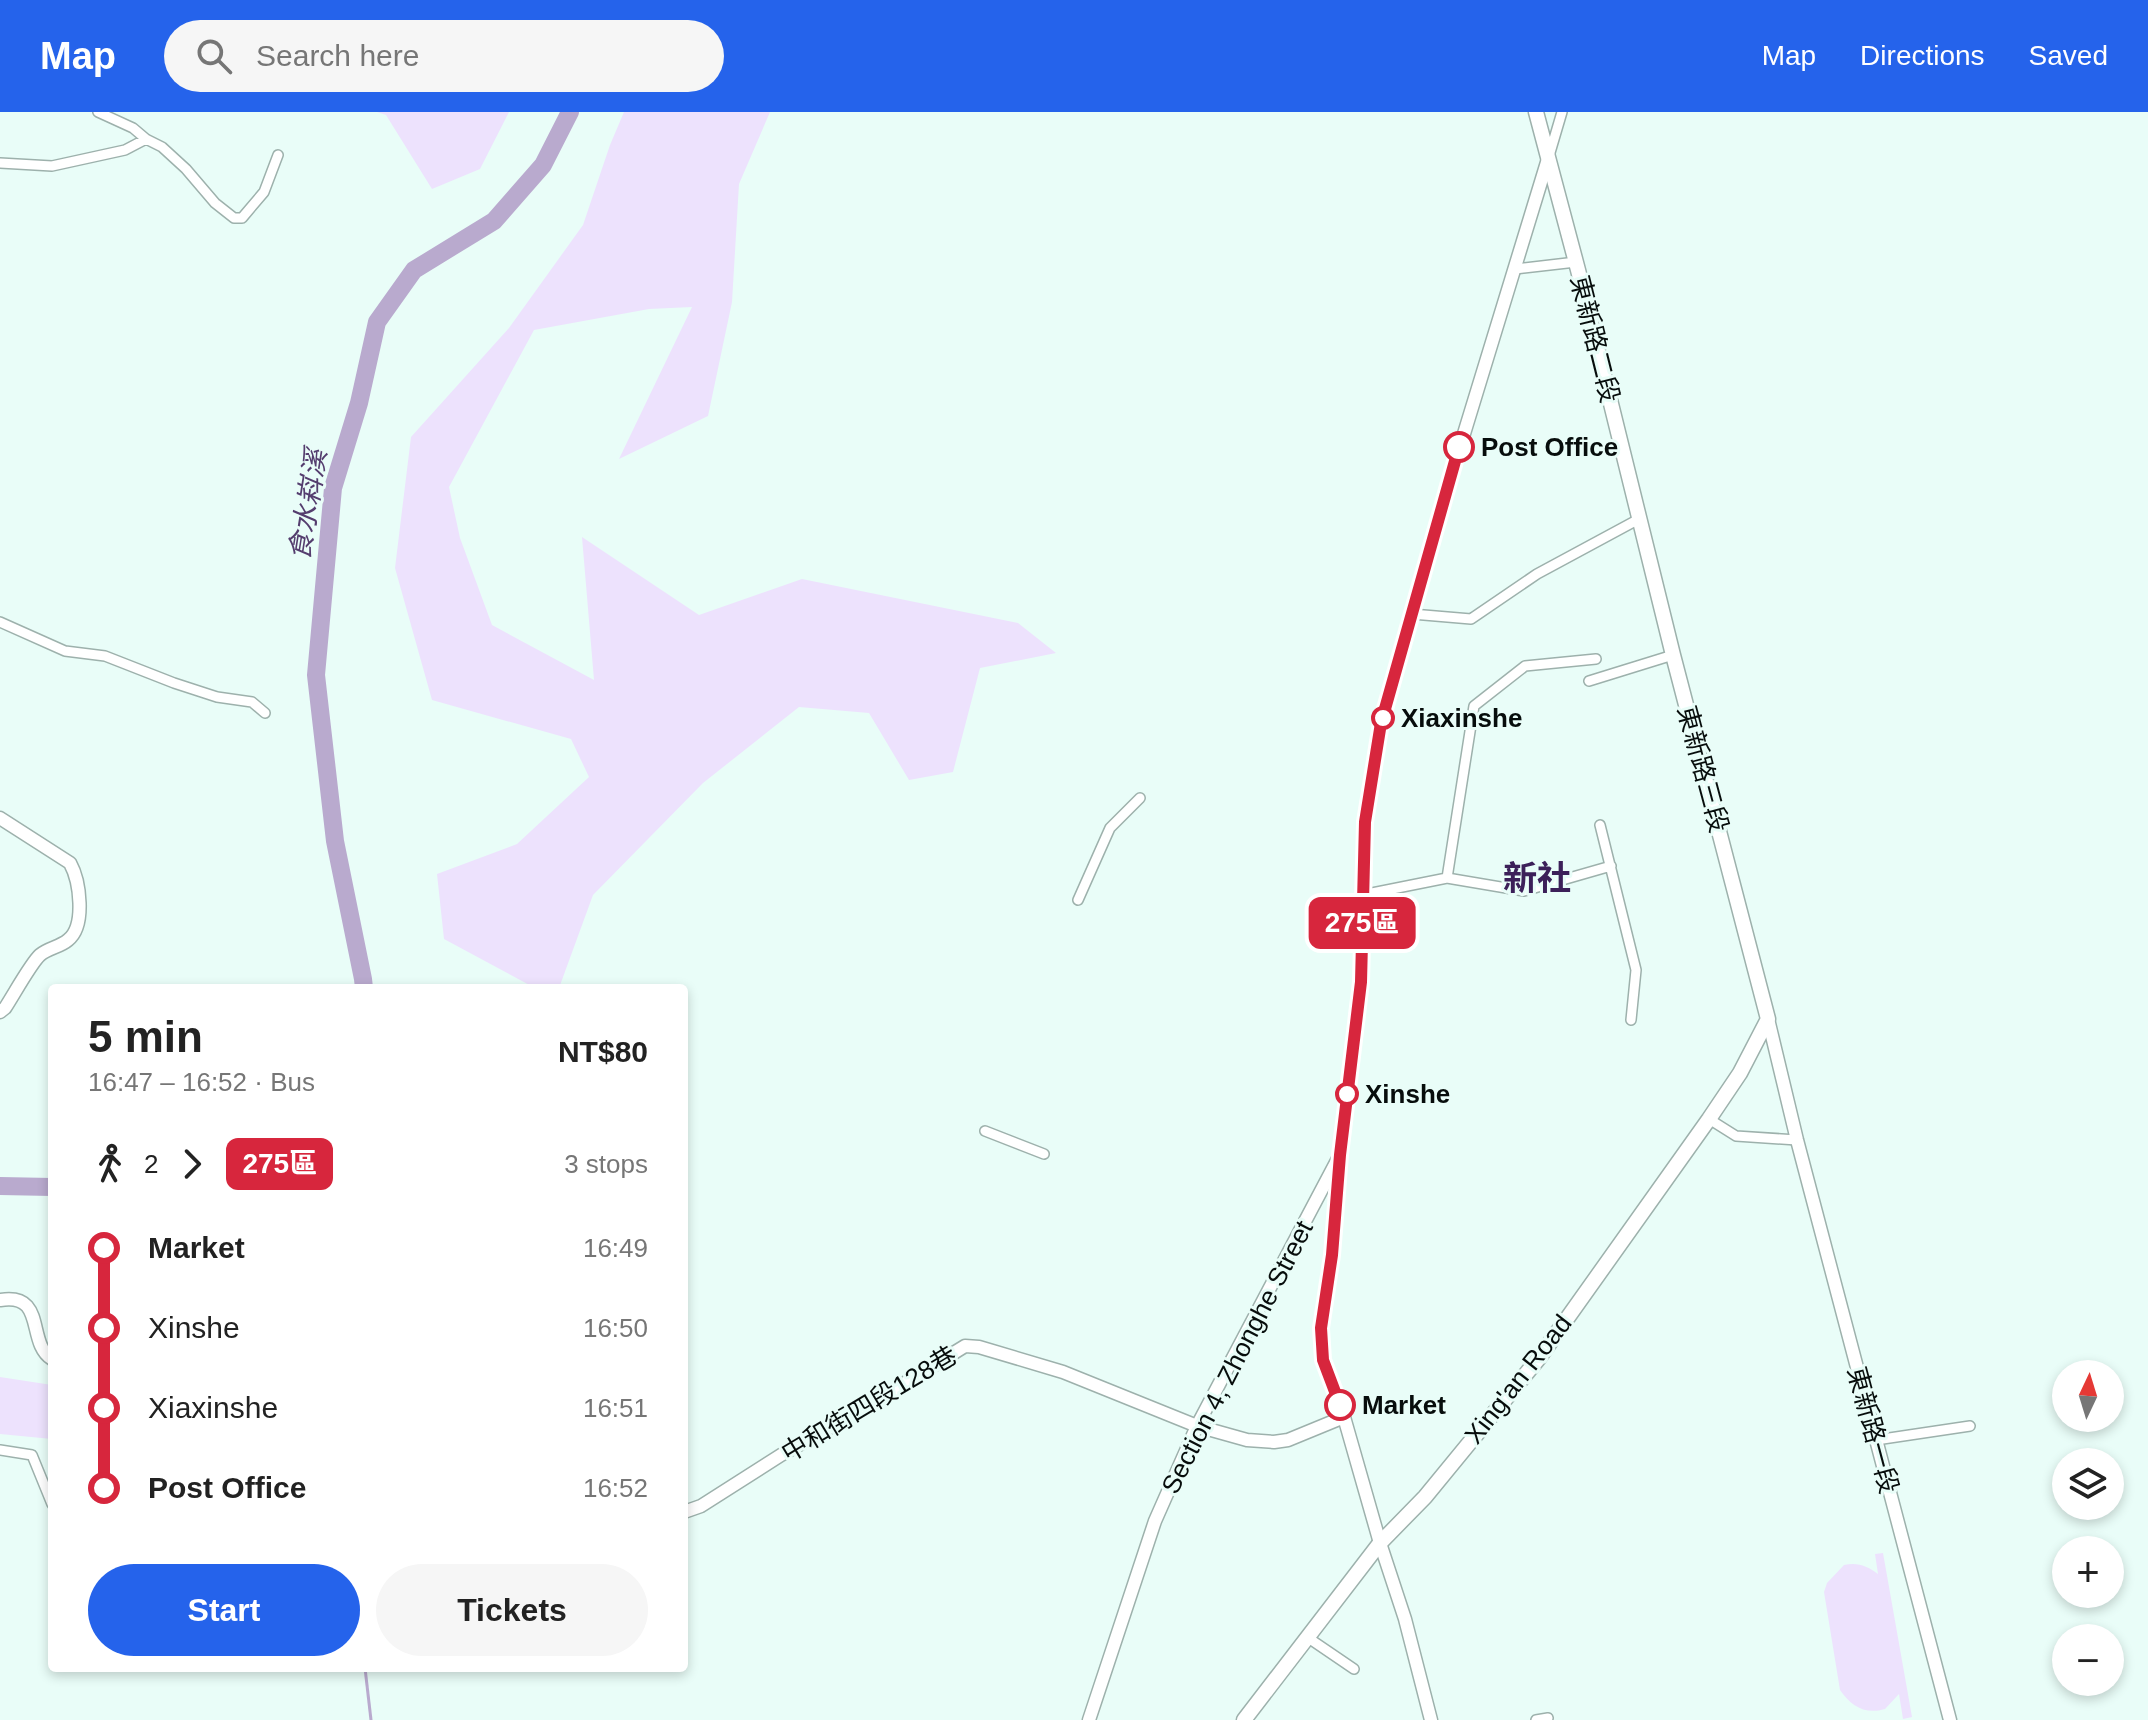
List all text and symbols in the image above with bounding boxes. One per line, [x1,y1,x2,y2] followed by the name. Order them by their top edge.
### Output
[164,20,724,92] search box
[192,34,236,78] icon: search
[40,35,116,77] text: Map
[256,39,419,72] text: Search here
[1762,40,1816,71] text: Map
[1860,40,1985,71] text: Directions
[2029,40,2108,71] text: Saved
[1565,272,1625,406] street label: 東新路二段
[1444,432,1474,462] marker: Post Office
[1481,432,1618,462] place label: Post Office
[284,443,333,563] water label: 食水嵙溪
[1672,702,1734,836] street label: 東新路三段
[1401,703,1522,733] place label: Xiaxinshe
[1372,707,1394,729] marker: Xiaxinshe
[1503,859,1571,897] district label: 新社
[1306,897,1418,949] line badge: 275區
[1325,907,1399,938] text: 275區
[88,1012,203,1061] text: 5 min
[558,1035,648,1068] text: NT$80
[88,1067,315,1097] text: 16:47 – 16:52 · Bus
[1365,1079,1450,1109] place label: Xinshe
[1336,1083,1358,1105] marker: Xinshe
[88,1142,132,1186] icon: walk
[170,1142,214,1186] icon: forward
[242,1148,317,1179] text: 275區
[144,1149,158,1179] text: 2
[564,1149,648,1179] text: 3 stops
[1155,1215,1319,1498] street label: Section 4, Zhonghe Street
[148,1231,245,1264] text: Market
[583,1233,648,1263] text: 16:49
[1458,1309,1578,1449] street label: Xing'an Road
[148,1311,240,1344] text: Xinshe
[583,1313,648,1343] text: 16:50
[776,1340,962,1468] street label: 中和街四段128巷
[2052,1360,2124,1432] north arrow
[2052,1360,2124,1696] map controls
[1842,1363,1904,1497] street label: 東新路一段
[1325,1390,1355,1420] marker: Market
[1362,1390,1446,1420] place label: Market
[148,1391,278,1424] text: Xiaxinshe
[583,1393,648,1423] text: 16:51
[2052,1448,2124,1520] button: layers
[148,1471,306,1504] text: Post Office
[583,1473,648,1503] text: 16:52
[2052,1536,2124,1608] button: +
[88,1564,360,1656] button: Start
[376,1564,648,1656] button: Tickets
[2052,1624,2124,1696] button: −

